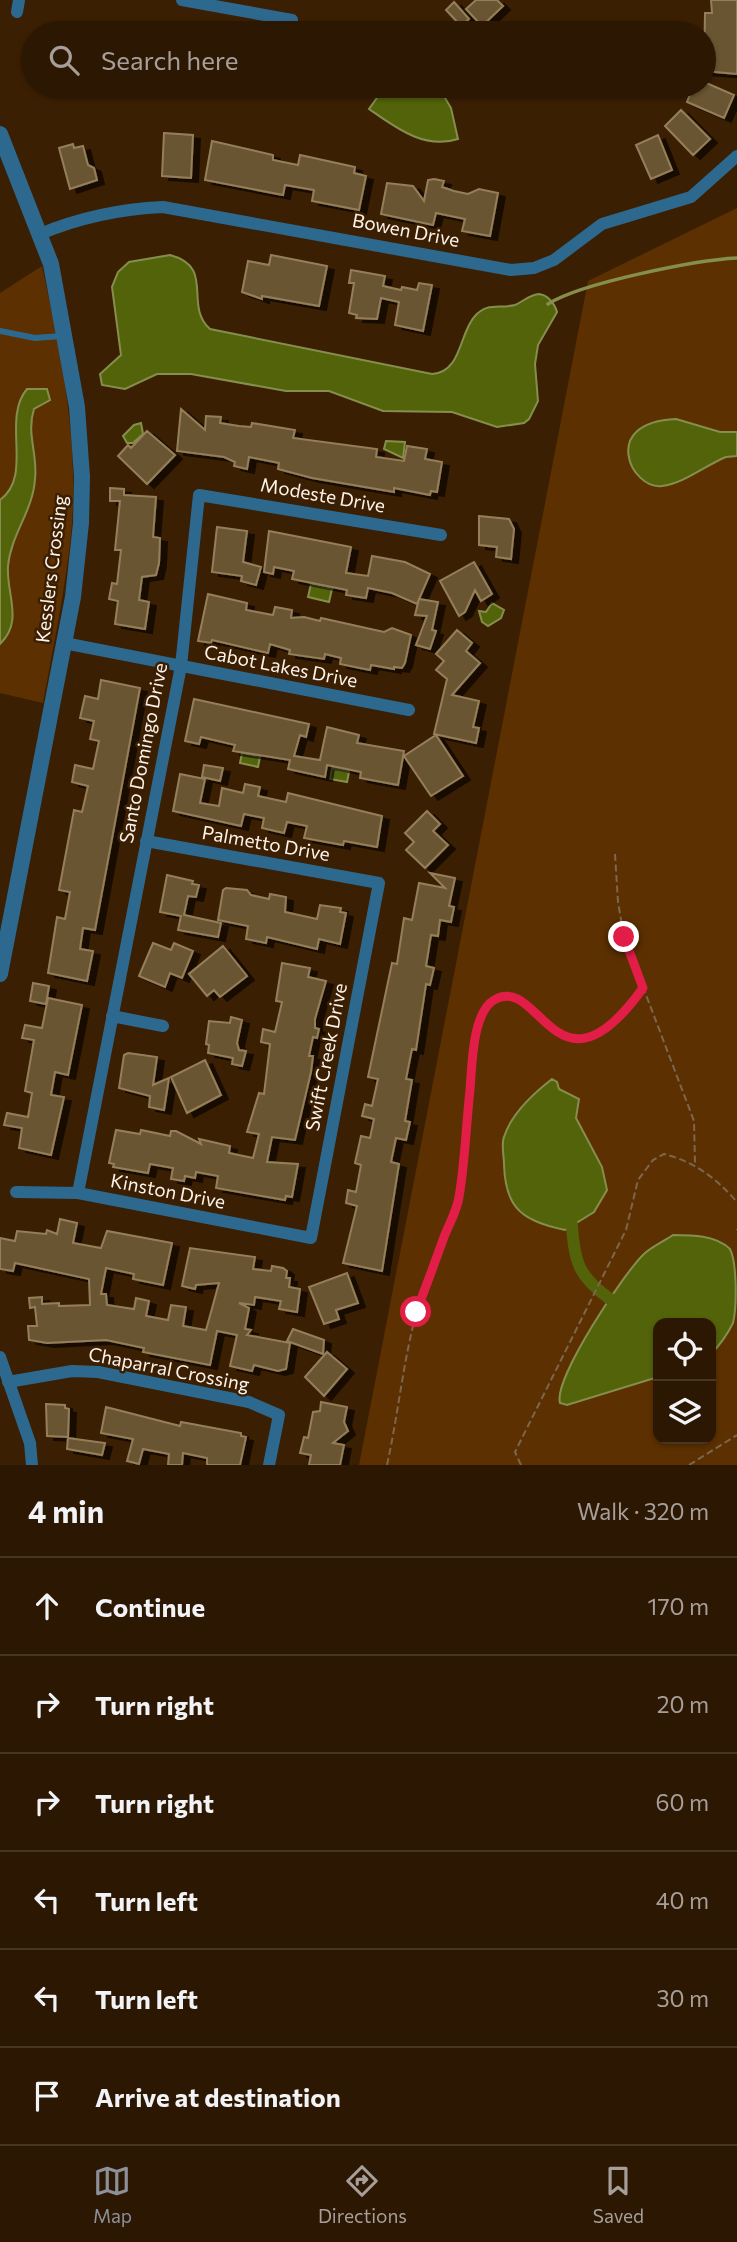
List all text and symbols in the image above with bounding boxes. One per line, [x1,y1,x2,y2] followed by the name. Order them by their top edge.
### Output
[21,21,716,98] search box
[45,41,83,79] icon: search
[101,44,239,75] text: Search here
[351,208,462,251] street label: Bowen Drive
[259,472,387,517] street label: Modeste Drive
[30,494,71,644] street label: Kesslers Crossing
[202,639,360,692] street label: Cabot Lakes Drive
[114,661,171,845] street label: Santo Domingo Drive
[200,820,332,865] street label: Palmetto Drive
[608,921,639,952] route end
[300,981,351,1133] street label: Swift Creek Drive
[109,1168,227,1213] street label: Kinston Drive
[400,1296,431,1327] route start
[653,1318,716,1444] map controls
[653,1318,716,1381] button: locate
[87,1342,251,1395] street label: Chaparral Crossing
[653,1381,716,1444] button: layers
[28,1492,104,1529] text: 4 min
[577,1497,709,1525] text: Walk · 320 m
[28,1587,66,1625] icon: ahead
[95,1591,205,1622] text: Continue
[648,1592,709,1620] text: 170 m
[28,1685,66,1723] icon: right
[95,1689,214,1720] text: Turn right
[657,1690,709,1718] text: 20 m
[28,1783,66,1821] icon: right
[95,1787,214,1818] text: Turn right
[656,1788,709,1816] text: 60 m
[28,1881,66,1919] icon: left
[95,1885,198,1916] text: Turn left
[656,1886,709,1914] text: 40 m
[28,1979,66,2017] icon: left
[95,1983,198,2014] text: Turn left
[656,1984,709,2012] text: 30 m
[28,2077,66,2115] icon: arrive
[95,2081,341,2112] text: Arrive at destination
[93,2162,132,2227] tab: Map
[318,2162,407,2227] tab: Directions
[593,2162,644,2227] tab: Saved

